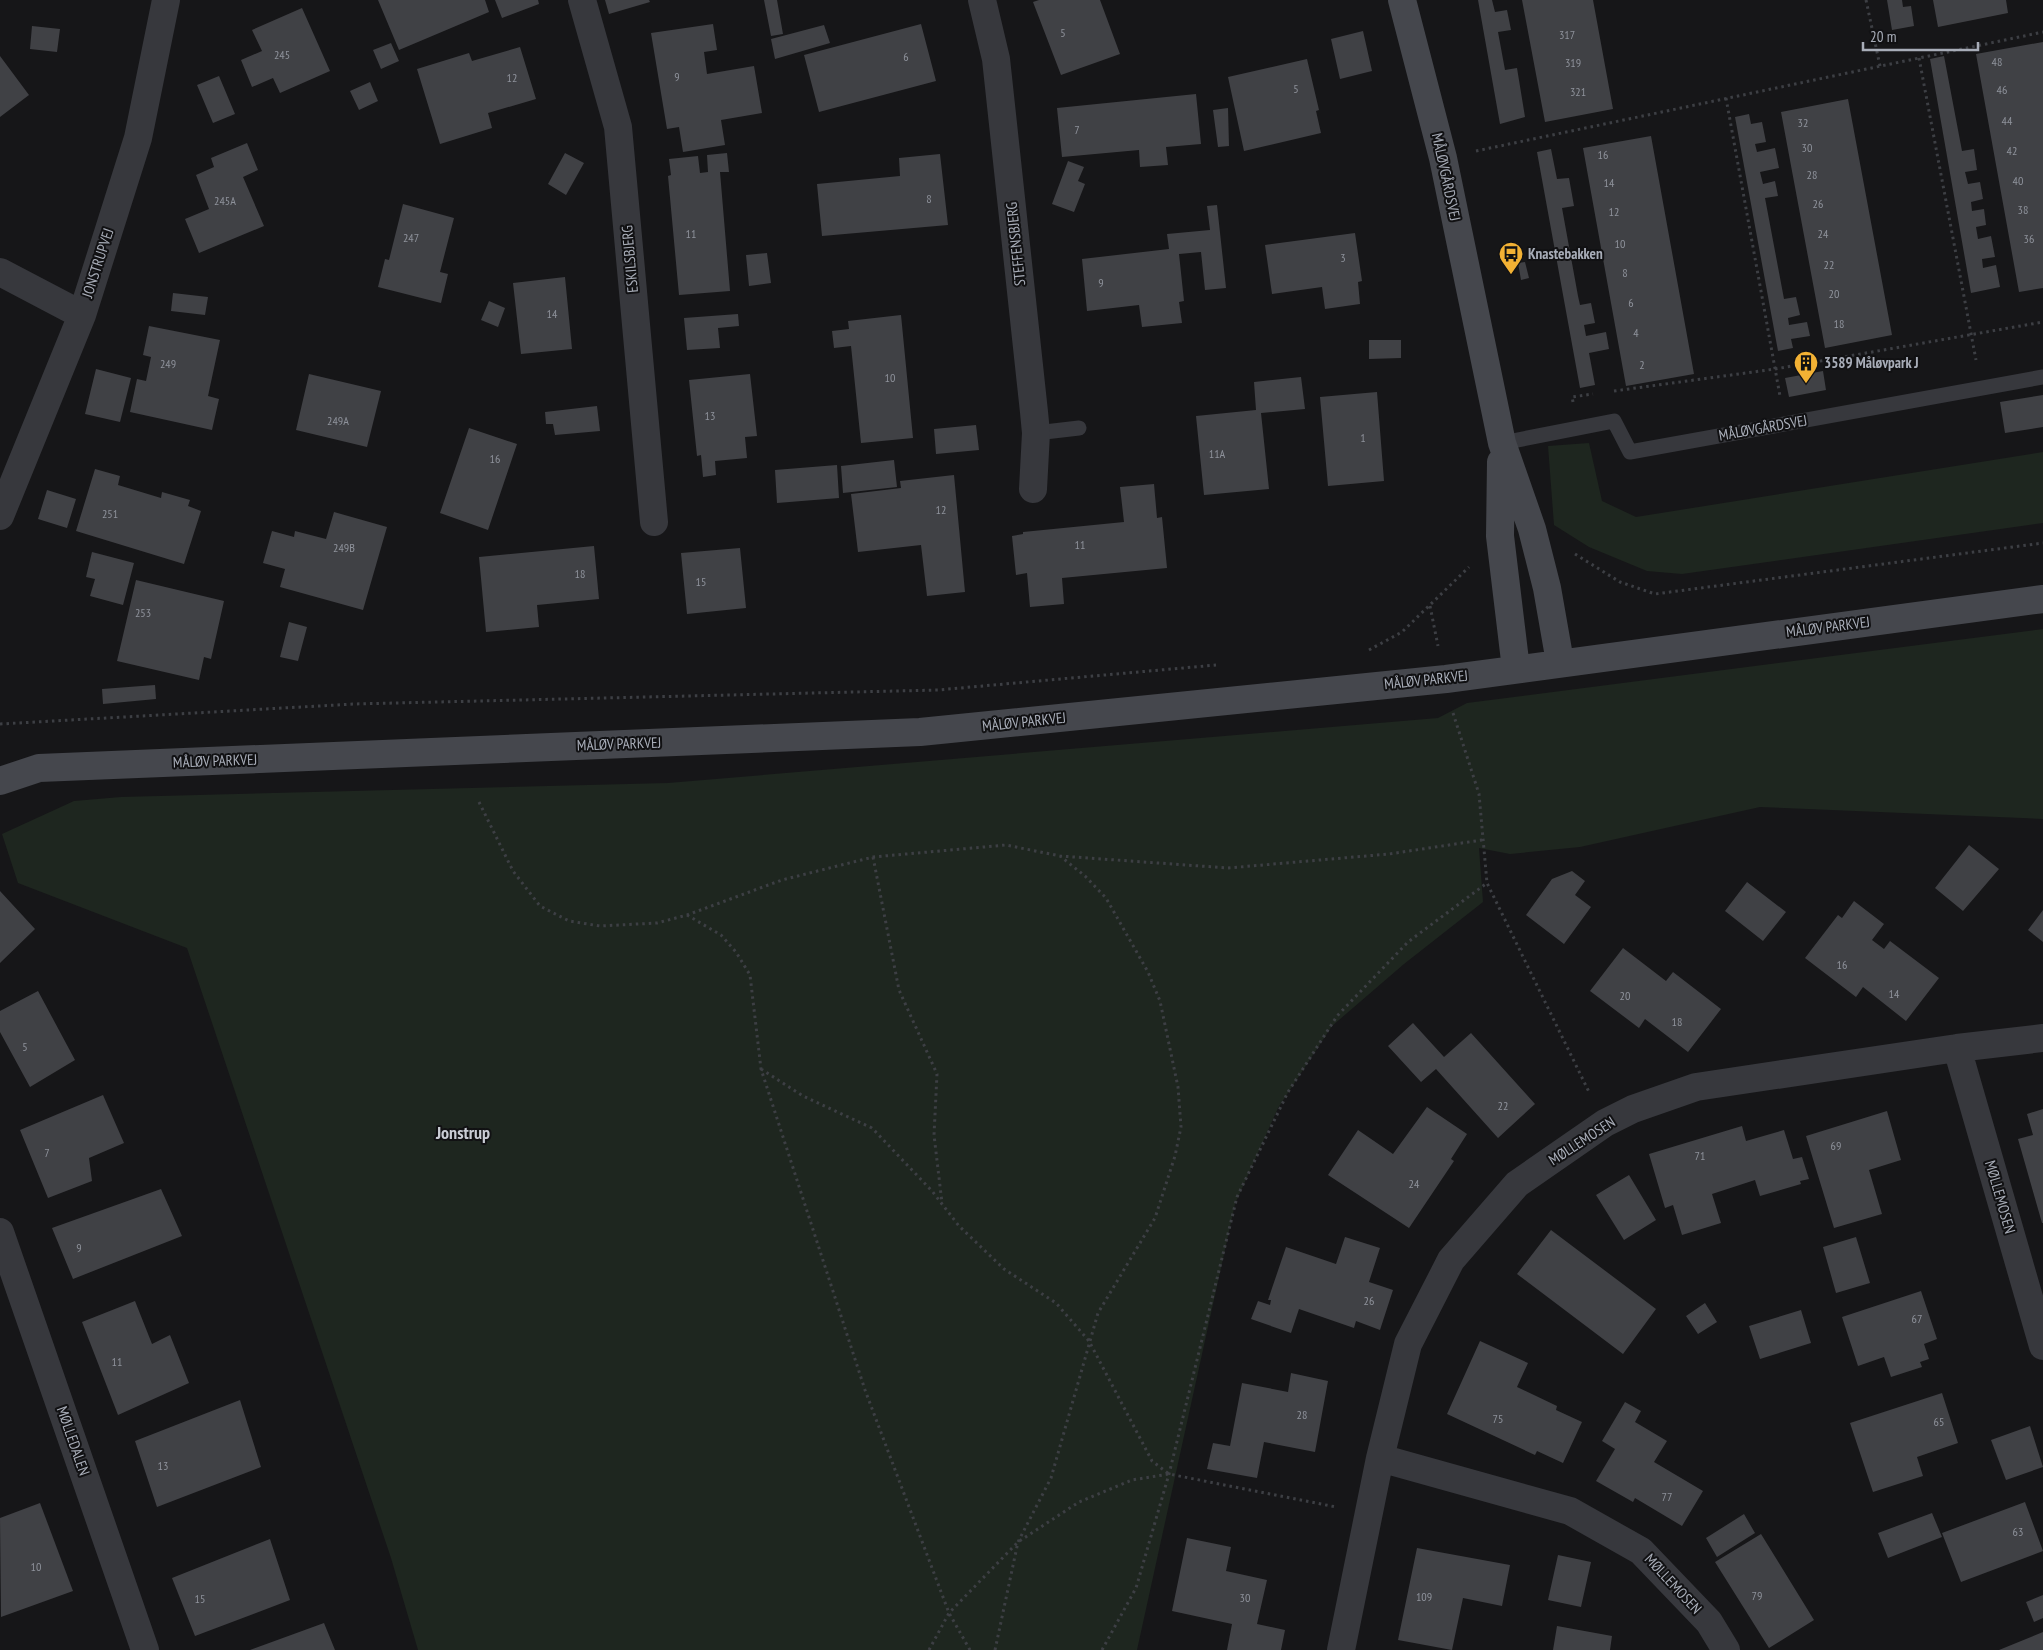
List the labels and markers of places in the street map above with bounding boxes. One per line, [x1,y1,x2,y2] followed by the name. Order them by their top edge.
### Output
[1498,241,1524,275] bus stop icon: Knastebakken
[1528,244,1603,263] place label: Knastebakken
[1793,350,1819,384] building icon: 3589 Måløvpark J
[1824,353,1919,372] place label: 3589 Måløvpark J

